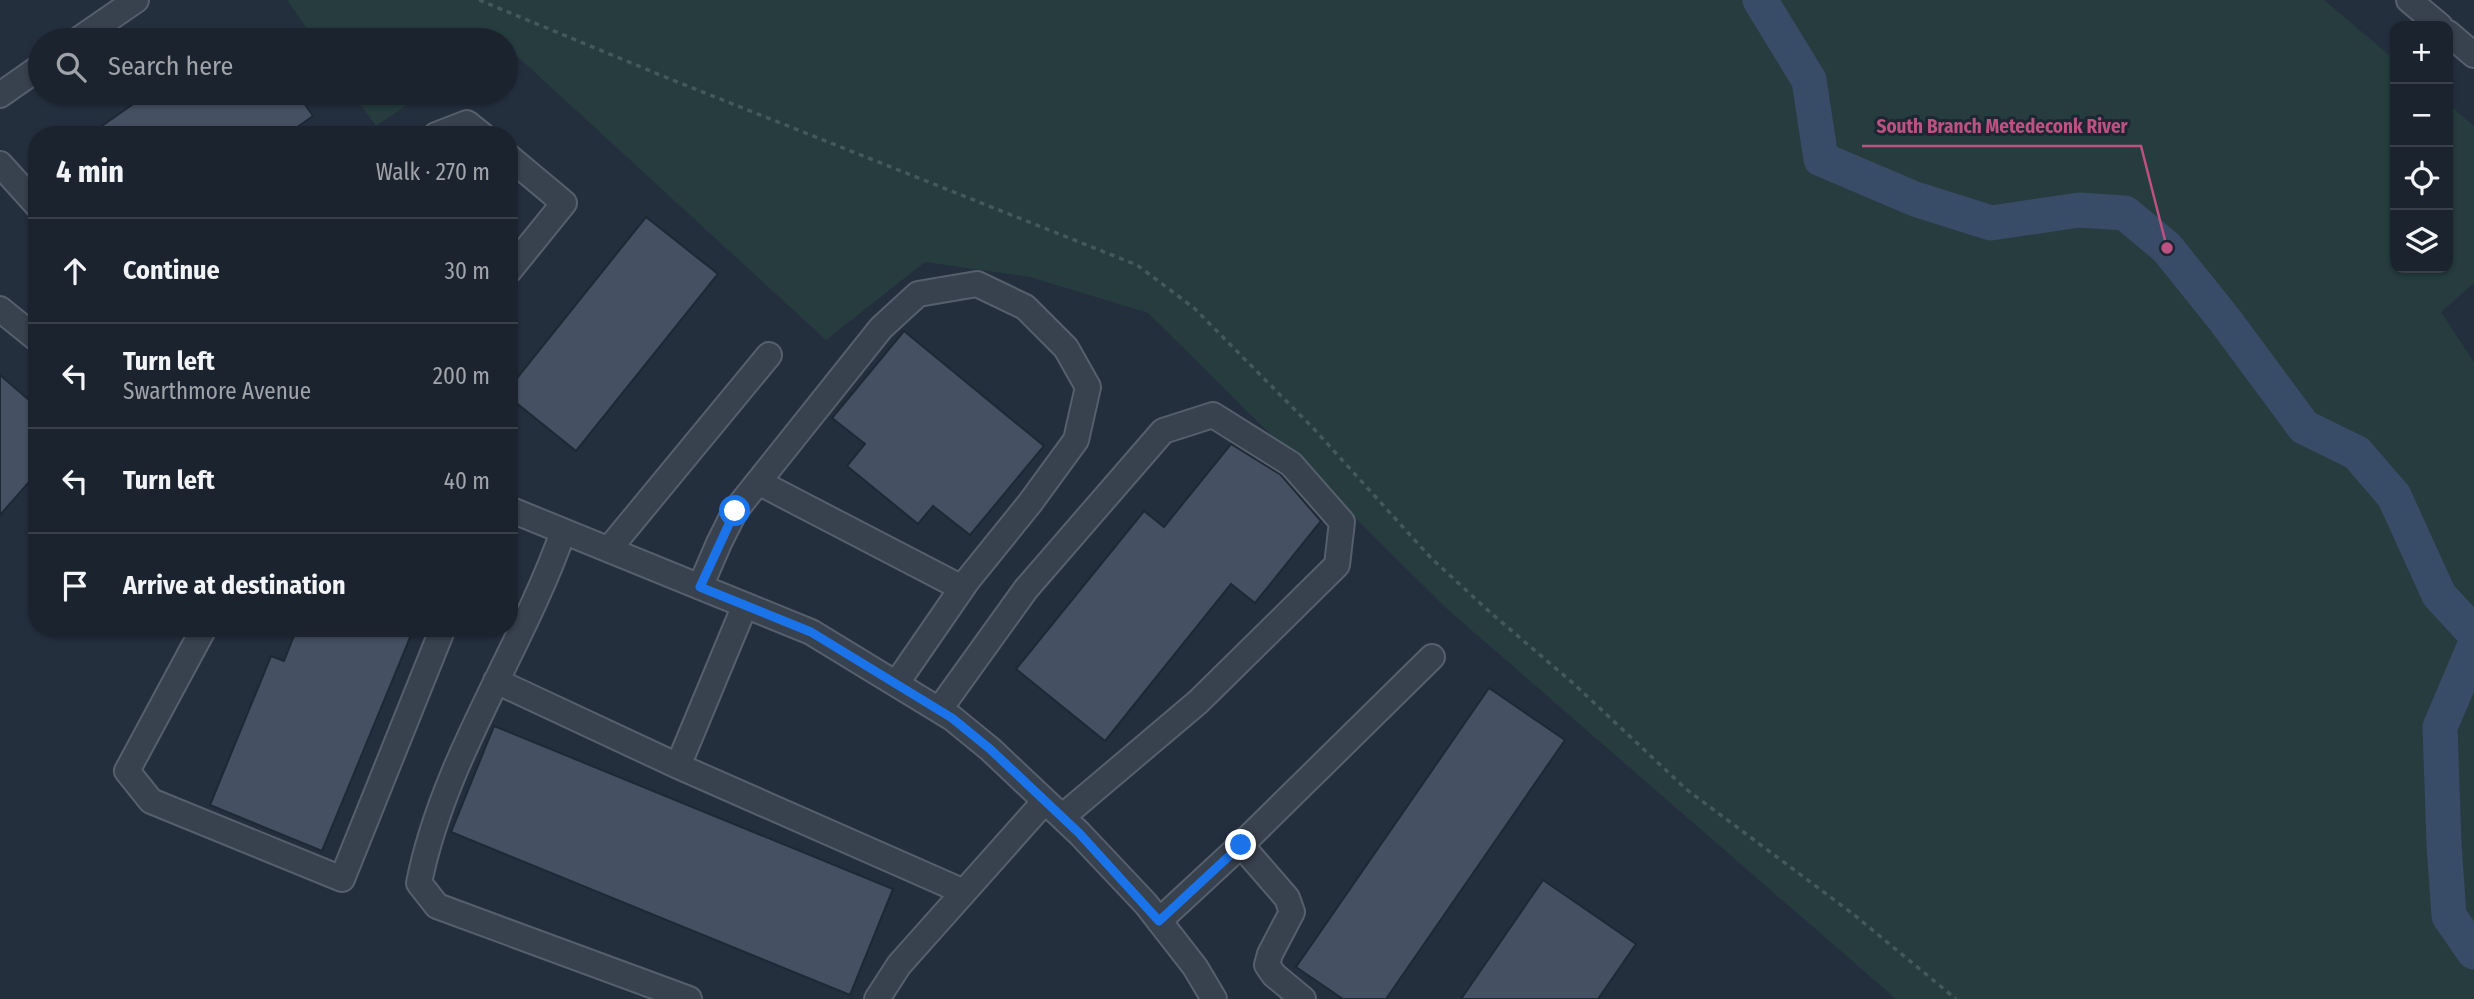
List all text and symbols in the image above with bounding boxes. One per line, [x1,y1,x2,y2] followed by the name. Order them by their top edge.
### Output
[2390,21,2453,273] map controls
[2390,21,2453,84] button: +
[28,28,518,105] search box
[52,48,90,86] icon: search
[108,51,233,82] text: Search here
[2390,84,2453,147] button: −
[1862,106,2141,146] callout: South Branch Metedeconk River
[1877,115,2129,138] text: South Branch Metedeconk River
[2390,147,2453,210] button: locate
[56,154,124,190] text: 4 min
[376,158,490,186] text: Walk · 270 m
[2390,210,2453,273] button: layers
[56,252,94,290] icon: ahead
[123,255,220,286] text: Continue
[445,257,490,285] text: 30 m
[123,346,215,377] text: Turn left
[56,357,94,395] icon: left
[433,362,490,390] text: 200 m
[123,377,311,405] text: Swarthmore Avenue
[56,462,94,500] icon: left
[123,465,215,496] text: Turn left
[444,467,490,495] text: 40 m
[719,495,750,526] route start
[56,567,94,605] icon: arrive
[123,570,346,601] text: Arrive at destination
[1225,829,1256,860] route end

